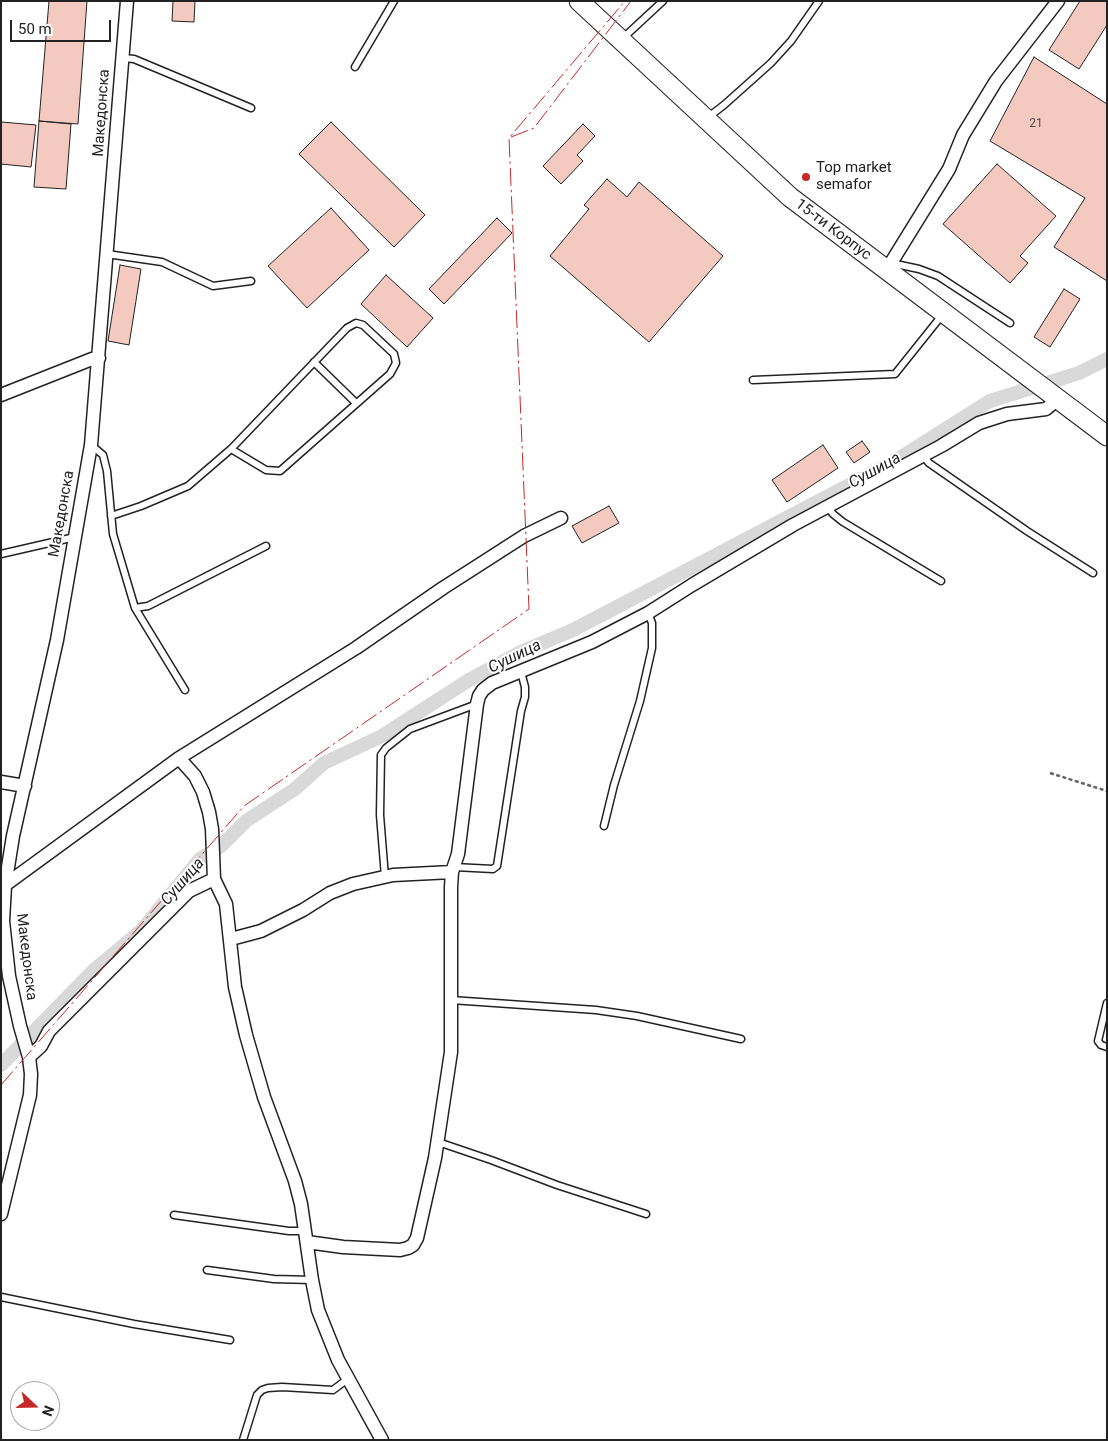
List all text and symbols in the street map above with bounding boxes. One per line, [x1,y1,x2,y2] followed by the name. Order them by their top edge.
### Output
[12,10,114,42] scale bar
[18,20,52,38] text: 50 m
[90,69,114,157] street label: Македонска
[1029,117,1043,131] house number: 21
[816,159,892,194] place label: Top market semafor
[800,171,812,183] marker: Top market semafor
[791,196,875,264] street label: 15-ти Корпус
[846,449,904,493] water label: Сушица
[46,469,78,559] street label: Македонска
[485,636,545,678] water label: Сушица
[157,854,209,910] water label: Сушица
[12,912,40,1002] street label: Македонска
[10,1381,60,1431] north arrow
[39,1404,57,1418] text: N

